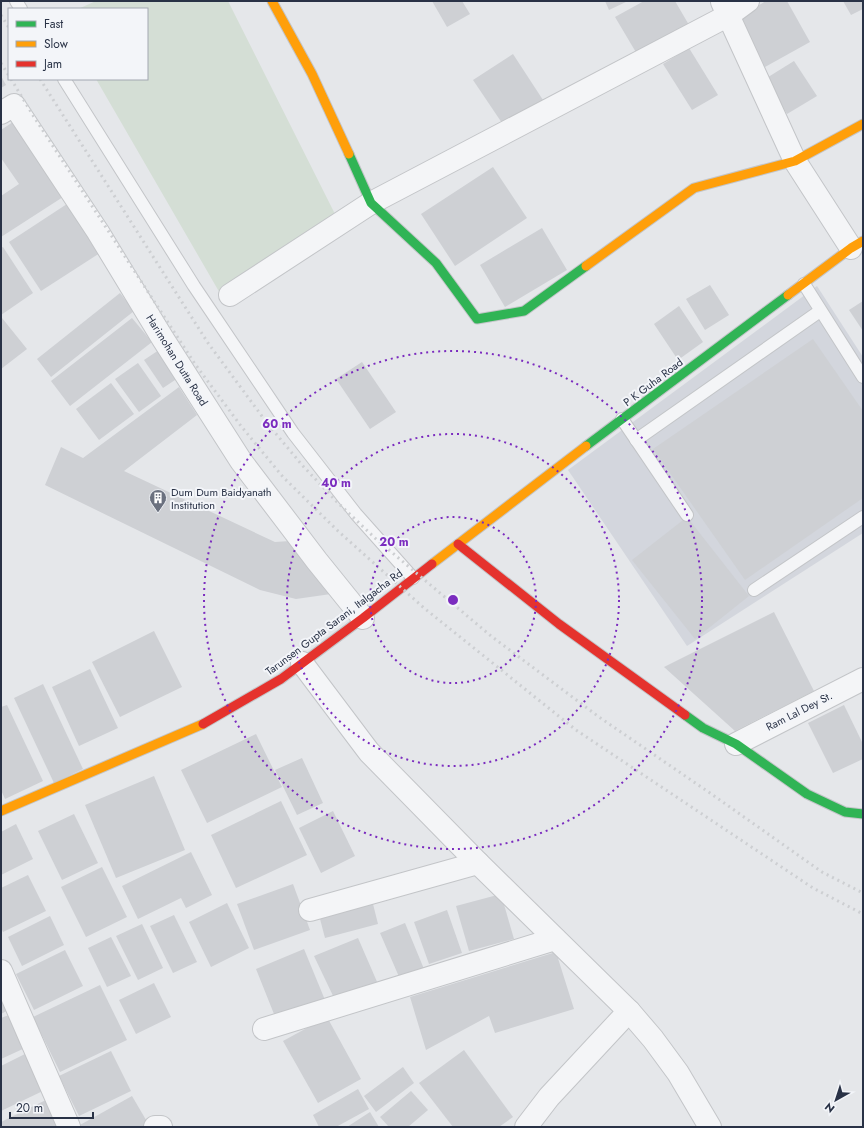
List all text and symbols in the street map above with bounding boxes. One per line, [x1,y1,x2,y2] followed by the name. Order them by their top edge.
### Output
[8,8,148,80] legend
[44,15,63,33] text: Fast
[44,35,69,53] text: Slow
[42,55,62,73] text: Jam
[142,311,212,409] street label: Harimohan Dutta Road
[620,354,686,410] street label: P K Guha Road
[262,415,292,433] text: 60 m
[321,474,351,492] text: 40 m
[171,484,271,513] place label: Dum Dum Baidyanath Institution
[148,488,168,513] building icon: Dum Dum Baidyanath Institution
[379,533,409,551] text: 20 m
[262,565,406,679] street label: Tarunsen Gupta Sarani, Italgacha Rd
[446,593,460,607] centre of rings
[763,687,835,735] street label: Ram Lal Dey St.
[816,1080,856,1120] north arrow
[10,1094,93,1120] scale bar
[16,1099,43,1117] text: 20 m
[821,1099,838,1117] text: N

